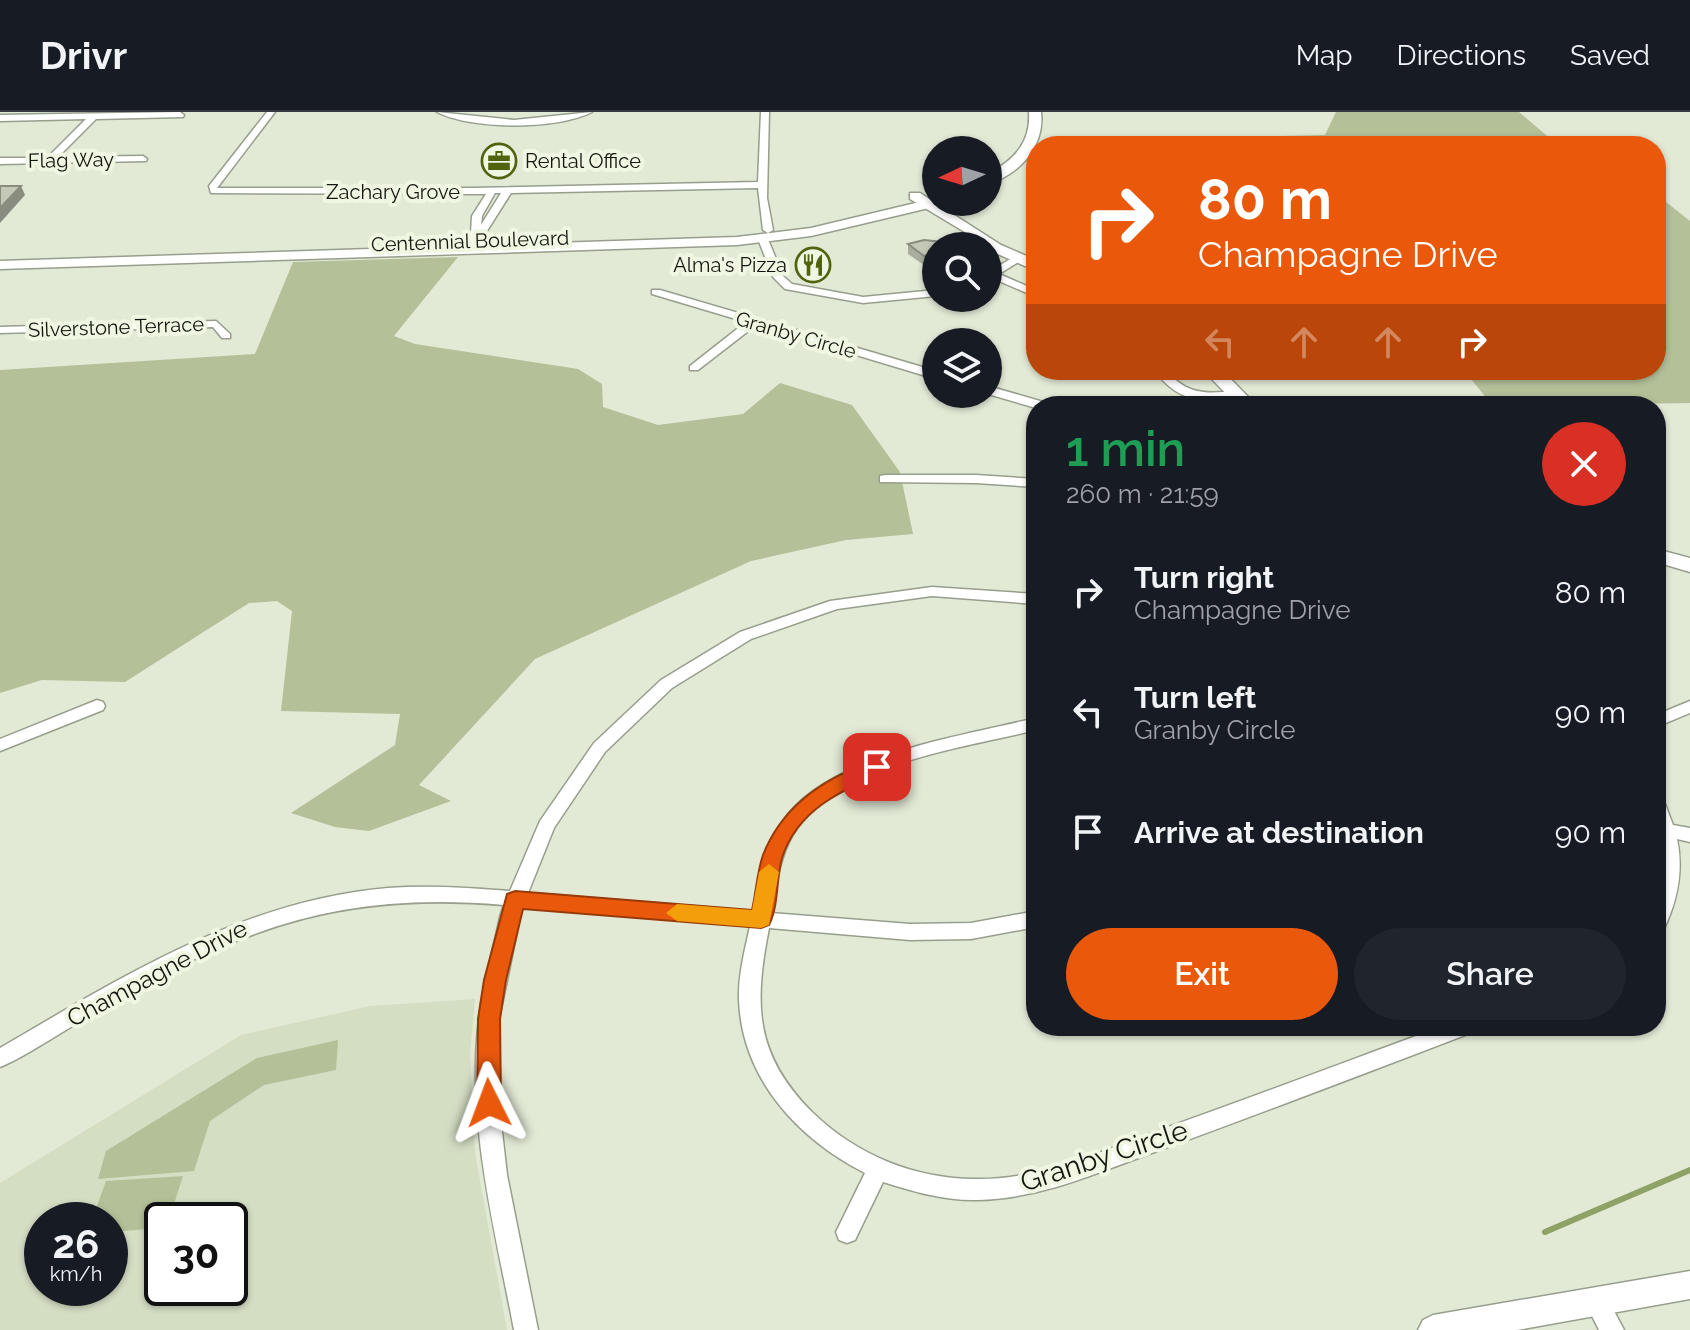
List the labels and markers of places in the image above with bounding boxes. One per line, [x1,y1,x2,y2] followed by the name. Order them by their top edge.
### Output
[480,142,518,180] office icon: Rental Office
[525,149,641,173] place label: Rental Office
[794,246,832,284] restaurant icon: Alma's Pizza
[673,253,787,277] place label: Alma's Pizza
[843,733,911,801] pin

